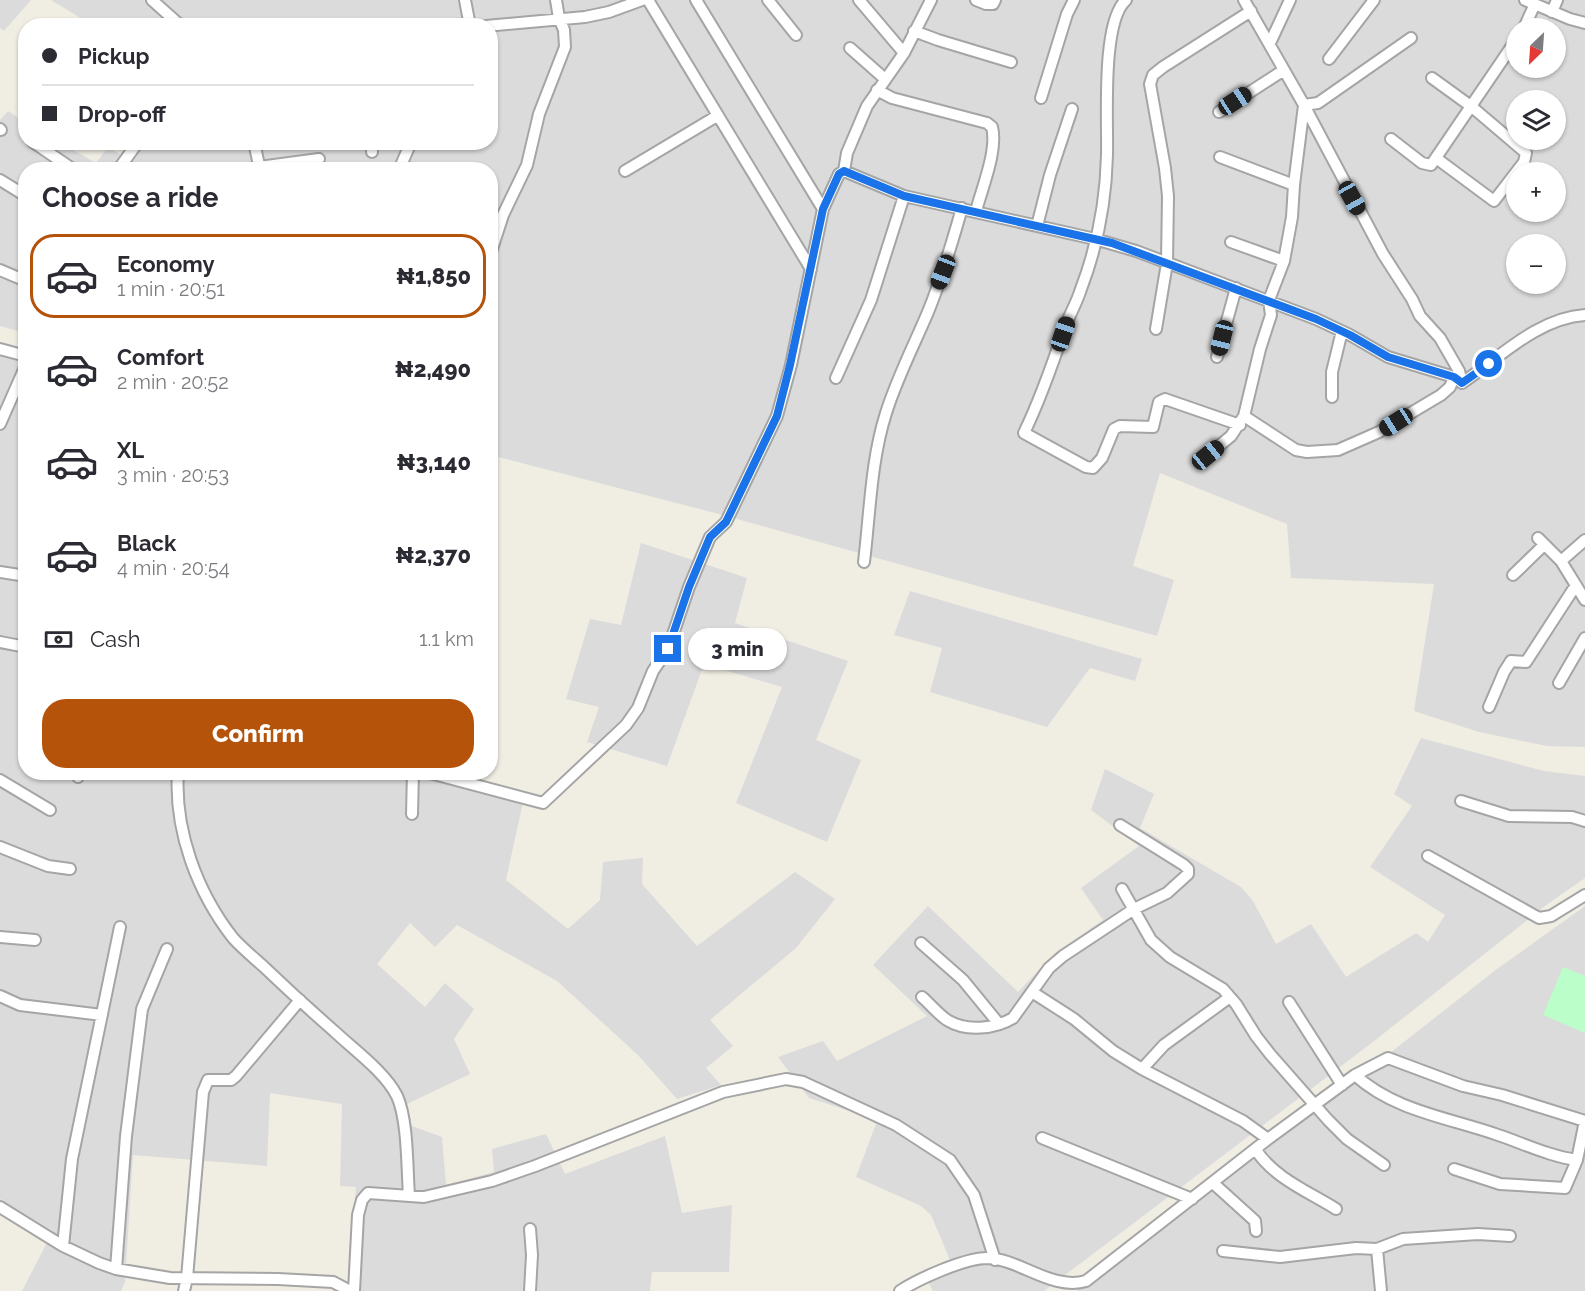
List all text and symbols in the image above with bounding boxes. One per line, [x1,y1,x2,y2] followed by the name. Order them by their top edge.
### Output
[1506,18,1566,78] north arrow
[1506,18,1566,294] map controls
[78,43,150,69] text: Pickup
[1215,84,1255,118] car
[1506,90,1566,150] button: layers
[78,101,166,127] text: Drop-off
[1506,162,1566,222] button: +
[1335,178,1369,218] car
[42,182,218,213] text: Choose a ride
[1506,234,1566,294] button: −
[45,249,99,303] icon: car
[117,251,215,277] text: Economy
[928,252,958,292] car
[396,263,471,289] text: ₦1,850
[117,277,225,301] text: 1 min · 20:51
[1049,314,1077,354] car
[1209,318,1235,358] car
[45,342,99,396] icon: car
[117,344,204,370] text: Comfort
[1475,350,1502,377] route start
[395,356,471,382] text: ₦2,490
[117,370,229,394] text: 2 min · 20:52
[1376,405,1416,439] car
[45,435,99,489] icon: car
[117,437,144,463] text: XL
[1188,437,1228,473] car
[396,449,471,475] text: ₦3,140
[117,463,229,487] text: 3 min · 20:53
[45,528,99,582] icon: car
[117,530,176,556] text: Black
[395,542,471,568] text: ₦2,370
[117,556,230,580] text: 4 min · 20:54
[42,623,75,656] icon: cash
[90,626,141,652] text: Cash
[419,627,474,651] text: 1.1 km
[689,628,788,670] callout: 3 min
[654,635,681,662] route end
[711,637,764,661] text: 3 min
[42,699,474,768] button: Confirm

